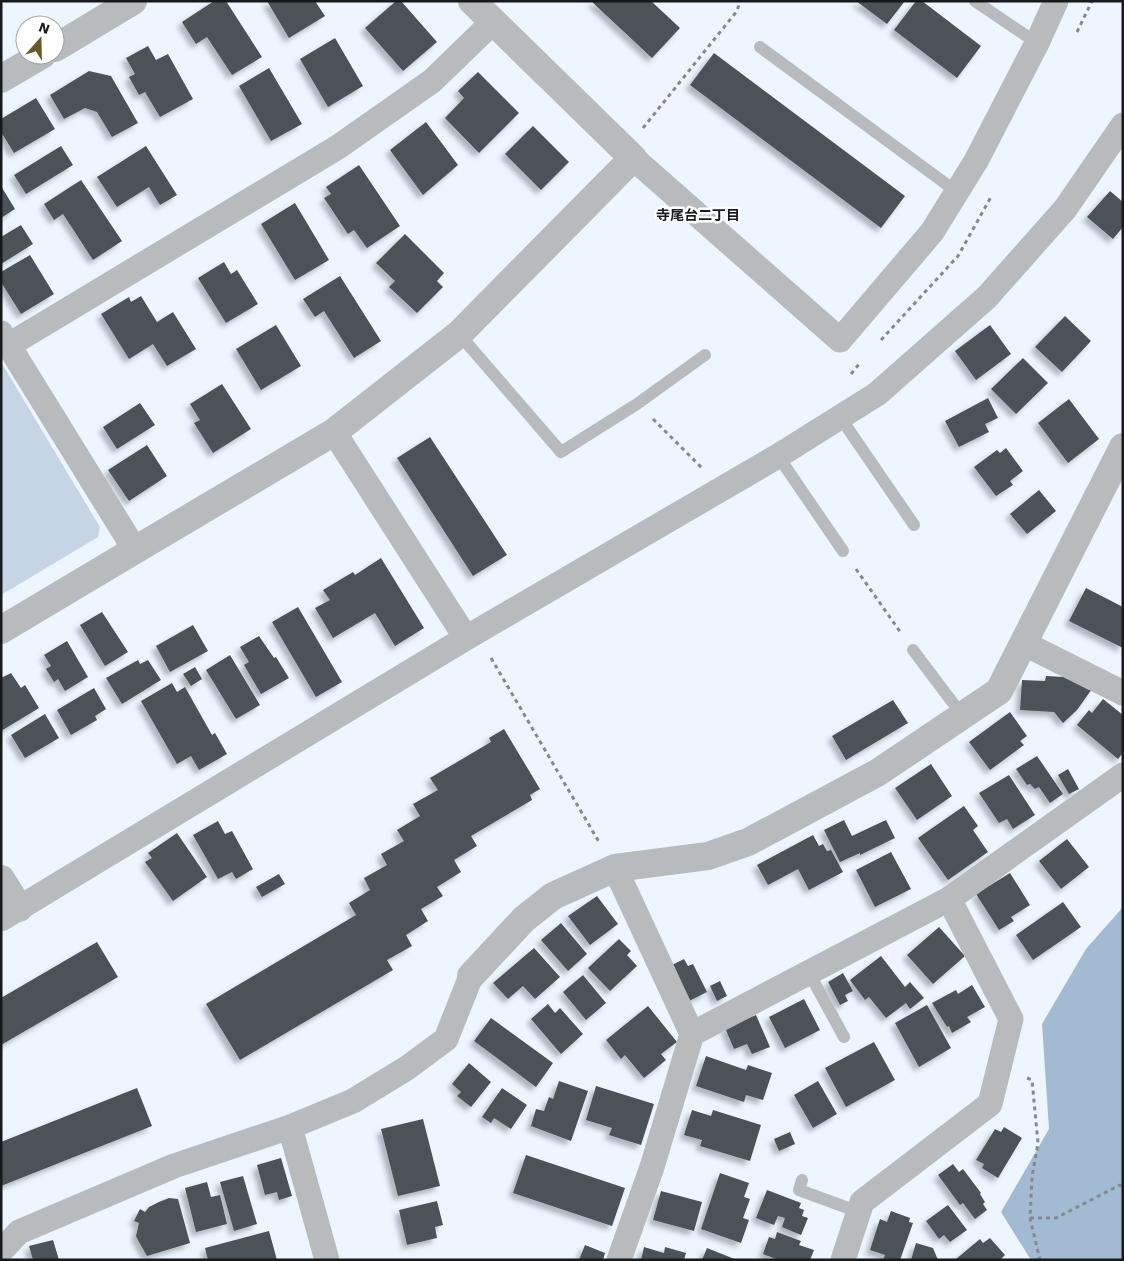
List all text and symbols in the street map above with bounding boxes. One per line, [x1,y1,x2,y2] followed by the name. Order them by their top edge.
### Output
[15,15,65,65] north arrow
[37,18,52,37] text: N
[656,207,740,223] district label: 寺尾台二丁目

